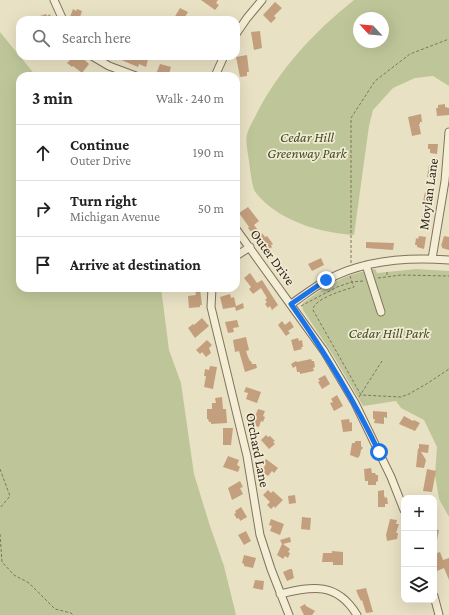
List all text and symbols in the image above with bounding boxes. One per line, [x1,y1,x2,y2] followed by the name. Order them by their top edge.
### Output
[353,12,389,48] north arrow
[16,16,240,60] search box
[30,27,52,49] icon: search
[62,30,131,46] text: Search here
[32,89,73,108] text: 3 min
[156,91,224,106] text: Walk · 240 m
[267,129,348,161] park label: Cedar Hill Greenway Park
[70,137,129,153] text: Continue
[32,142,54,164] icon: ahead
[193,145,224,160] text: 190 m
[70,153,131,168] text: Outer Drive
[415,157,441,231] street label: Moylan Lane
[70,193,137,209] text: Turn right
[32,198,54,220] icon: right
[198,201,224,216] text: 50 m
[70,209,160,224] text: Michigan Avenue
[247,226,299,288] street label: Outer Drive
[32,254,54,276] icon: arrive
[70,257,201,273] text: Arrive at destination
[317,271,335,289] route end
[349,325,430,341] park label: Cedar Hill Park
[243,411,273,489] street label: Orchard Lane
[370,443,388,461] route start
[401,495,437,603] map controls
[401,495,437,531] button: +
[401,531,437,567] button: −
[401,567,437,603] button: layers

